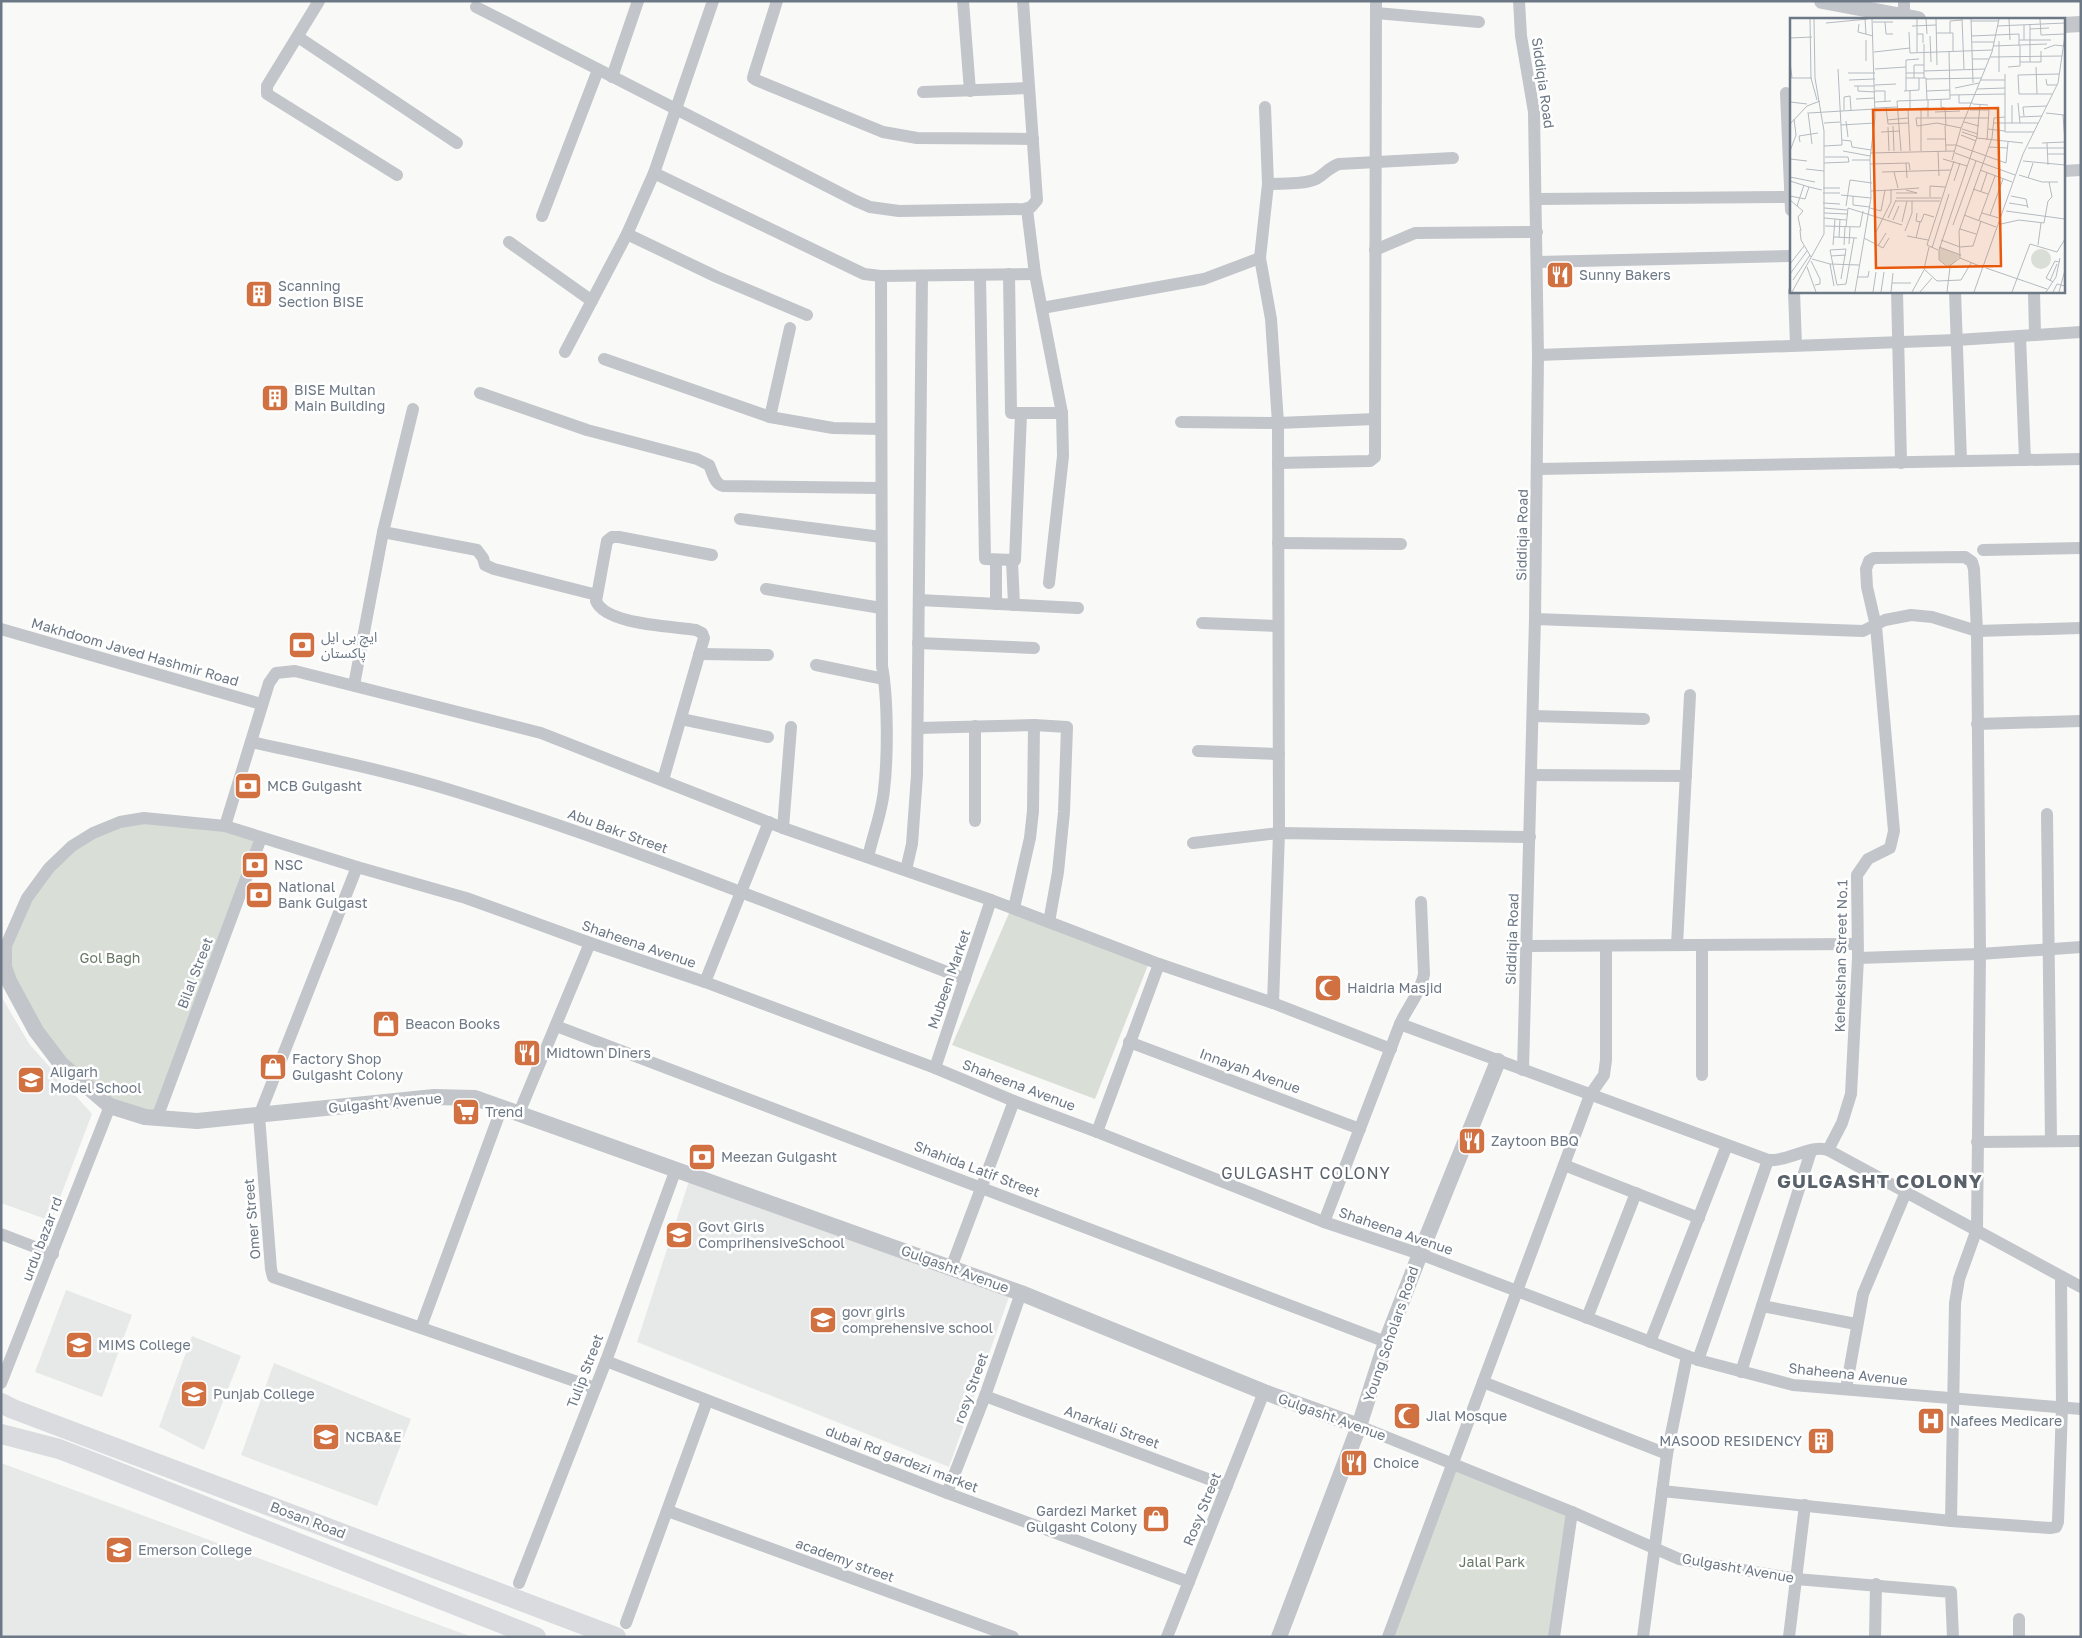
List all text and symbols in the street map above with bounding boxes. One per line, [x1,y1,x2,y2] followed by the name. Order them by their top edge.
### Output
[1790,18,2064,292] inset map
[1529,36,1558,130] street label: Siddiqia Road
[1545,260,1575,290] restaurant icon: Sunny Bakers
[1579,266,1671,283] place label: Sunny Bakers
[278,277,364,310] place label: Scanning Section BISE
[244,279,274,309] building icon: Scanning Section BISE
[294,381,385,414] place label: BISE Multan Main Building
[260,383,290,413] building icon: BISE Multan Main Building
[1512,489,1531,581] street label: Siddiqia Road
[29,614,241,689] street label: Makhdoom Javed Hashmir Road
[321,628,377,663] place label: ایچ بی ایل پاکستان
[287,630,317,660] bank icon: ایچ بی ایل پاکستان
[233,771,263,801] bank icon: MCB Gulgasht
[267,777,362,794] place label: MCB Gulgasht
[566,804,671,857] street label: Abu Bakr Street
[240,850,270,880] bank icon: NSC
[274,856,303,873] place label: NSC
[278,878,368,911] place label: National Bank Gulgast
[1831,879,1850,1033] street label: Kehekshan Street No.1
[244,880,274,910] bank icon: National Bank Gulgast
[1501,893,1522,985] street label: Siddiqia Road
[580,916,699,971] street label: Shaheena Avenue
[924,927,974,1031] street label: Mubeen Market
[173,935,216,1011] street label: Bilal Street
[80,949,140,966] park label: Gol Bagh
[1313,973,1343,1003] mosque icon: Haidria Masjid
[1347,979,1442,996] place label: Haidria Masjid
[371,1009,401,1039] shop icon: Beacon Books
[405,1015,500,1032] place label: Beacon Books
[512,1038,542,1068] restaurant icon: Midtown Diners
[546,1044,651,1061] place label: Midtown Diners
[1197,1044,1303,1097] street label: Innayah Avenue
[292,1050,403,1083] place label: Factory Shop Gulgasht Colony
[258,1052,288,1082] shop icon: Factory Shop Gulgasht Colony
[960,1055,1078,1114] street label: Shaheena Avenue
[50,1063,142,1096] place label: Aligarh Model School
[16,1065,46,1095] school or university icon: Aligarh Model School
[328,1089,442,1116] street label: Gulgasht Avenue
[451,1097,481,1127] supermarket icon: Trend
[485,1103,523,1120] place label: Trend
[1457,1126,1487,1156] restaurant icon: Zaytoon BBQ
[1491,1132,1579,1149] place label: Zaytoon BBQ
[912,1137,1042,1200] street label: Shahida Latif Street
[687,1142,717,1172] bank icon: Meezan Gulgasht
[721,1148,837,1165] place label: Meezan Gulgasht
[1221,1163,1391,1183] district label: GULGASHT COLONY
[1777,1169,1983,1192] district label: GULGASHT COLONY
[239,1178,264,1260] street label: Omer Street
[18,1194,65,1283] street label: urdu bazar rd
[1337,1203,1456,1258] street label: Shaheena Avenue
[698,1218,845,1251] place label: Govt Girls ComprihensiveSchool
[664,1220,694,1250] school or university icon: Govt Girls ComprihensiveSchool
[899,1241,1011,1296] street label: Gulgasht Avenue
[1359,1264,1422,1404] street label: Young Scholars Road
[842,1303,993,1336] place label: govr girls comprehensive school
[808,1305,838,1335] school or university icon: govr girls comprehensive school
[64,1330,94,1360] school or university icon: MIMS College
[563,1332,606,1410] street label: Tulip Street
[98,1336,191,1353] place label: MIMS College
[950,1350,991,1425] street label: rosy Street
[1788,1359,1909,1388] street label: Shaheena Avenue
[179,1379,209,1409] school or university icon: Punjab College
[213,1385,315,1402] place label: Punjab College
[1276,1389,1388,1444] street label: Gulgasht Avenue
[1062,1401,1162,1452] street label: Anarkali Street
[1392,1401,1422,1431] mosque icon: Jlal Mosque
[1916,1406,1946,1436] hospital icon: Nafees Medicare
[1426,1407,1507,1424] place label: Jlal Mosque
[1950,1412,2062,1429] place label: Nafees Medicare
[823,1421,981,1496] street label: dubai Rd gardezi market
[311,1422,341,1452] school or university icon: NCBA&E
[1806,1426,1836,1456] building icon: MASOOD RESIDENCY
[345,1428,402,1445] place label: NCBA&E
[1659,1432,1802,1449] place label: MASOOD RESIDENCY
[1339,1448,1369,1478] restaurant icon: Choice
[1373,1454,1419,1471] place label: Choice
[1179,1469,1224,1548] street label: Rosy Street
[268,1497,348,1542] street label: Bosan Road
[1026,1502,1137,1535] place label: Gardezi Market Gulgasht Colony
[1141,1504,1171,1534] shop icon: Gardezi Market Gulgasht Colony
[793,1534,897,1585] street label: academy street
[104,1535,134,1565] school or university icon: Emerson College
[138,1541,252,1558] place label: Emerson College
[1681,1549,1796,1586] street label: Gulgasht Avenue
[1459,1553,1525,1570] park label: Jalal Park

